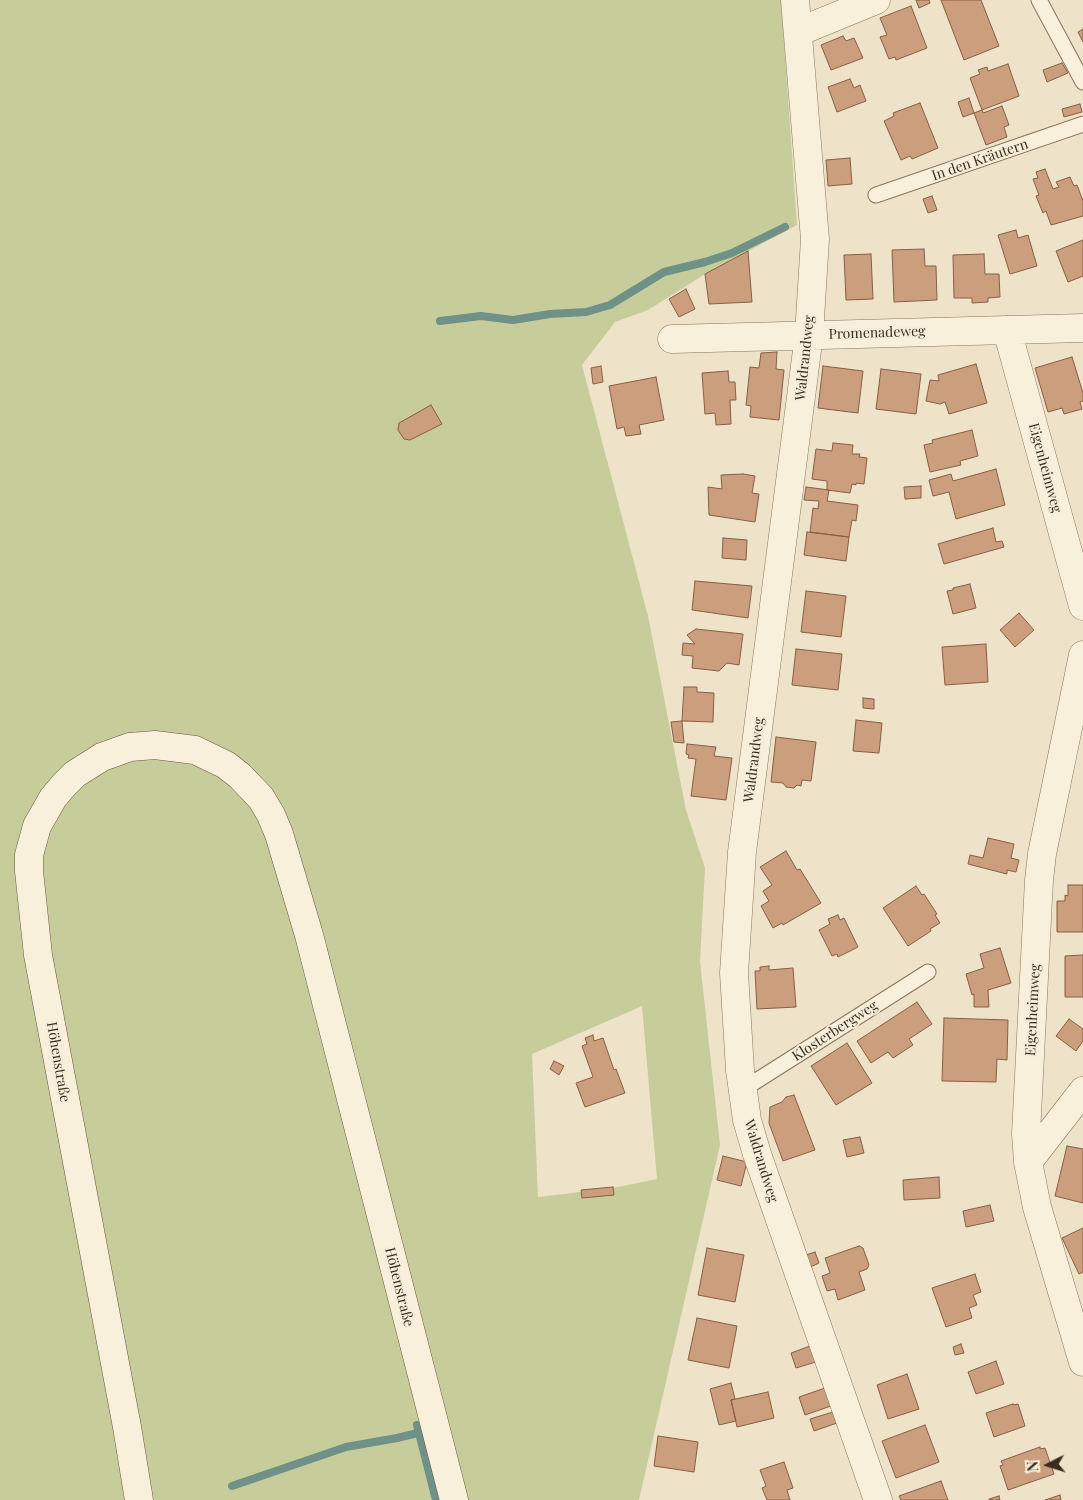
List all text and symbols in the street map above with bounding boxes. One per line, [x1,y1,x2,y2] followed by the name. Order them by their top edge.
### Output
[930,136,1030,184] street label: In den Kräutern
[792,314,818,402] street label: Waldrandweg
[828,323,926,343] street label: Promenadeweg
[1025,421,1065,515] street label: Eigenheimweg
[740,716,768,804] street label: Waldrandweg
[1022,964,1044,1056] street label: Eigenheimweg
[789,997,881,1065] street label: Klosterbergweg
[43,1021,73,1103] street label: Höhenstraße
[740,1118,782,1204] street label: Waldrandweg
[381,1246,417,1328] street label: Höhenstraße
[1023,1440,1073,1490] north arrow
[1023,1460,1042,1472] text: N

